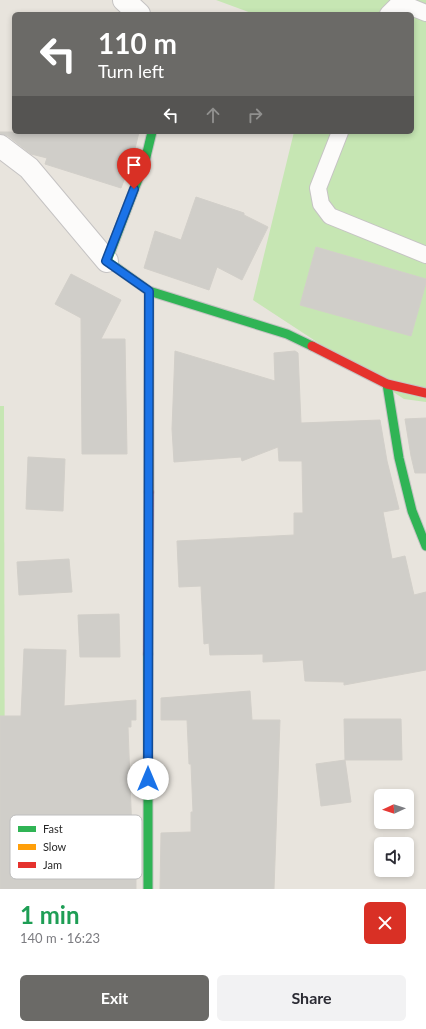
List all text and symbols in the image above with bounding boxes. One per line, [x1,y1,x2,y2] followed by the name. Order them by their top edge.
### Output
[98,26,177,60] text: 110 m
[32,28,84,80] icon: left
[98,60,164,82] text: Turn left
[160,104,182,126] icon: left
[202,104,224,126] icon: ahead
[244,104,266,126] icon: right
[117,148,151,189] pin
[123,154,145,176] icon: arrive
[127,758,169,800] position arrow
[374,789,414,829] north arrow
[374,789,414,877] map controls
[10,815,142,879] legend
[43,822,63,835] text: Fast
[374,837,414,877] button: sound
[43,840,67,853] text: Slow
[43,858,62,871] text: Jam
[20,900,80,929] text: 1 min
[364,902,406,944] button: close
[20,930,100,946] text: 140 m · 16:23
[20,975,209,1021] button: Exit
[217,975,406,1021] button: Share

